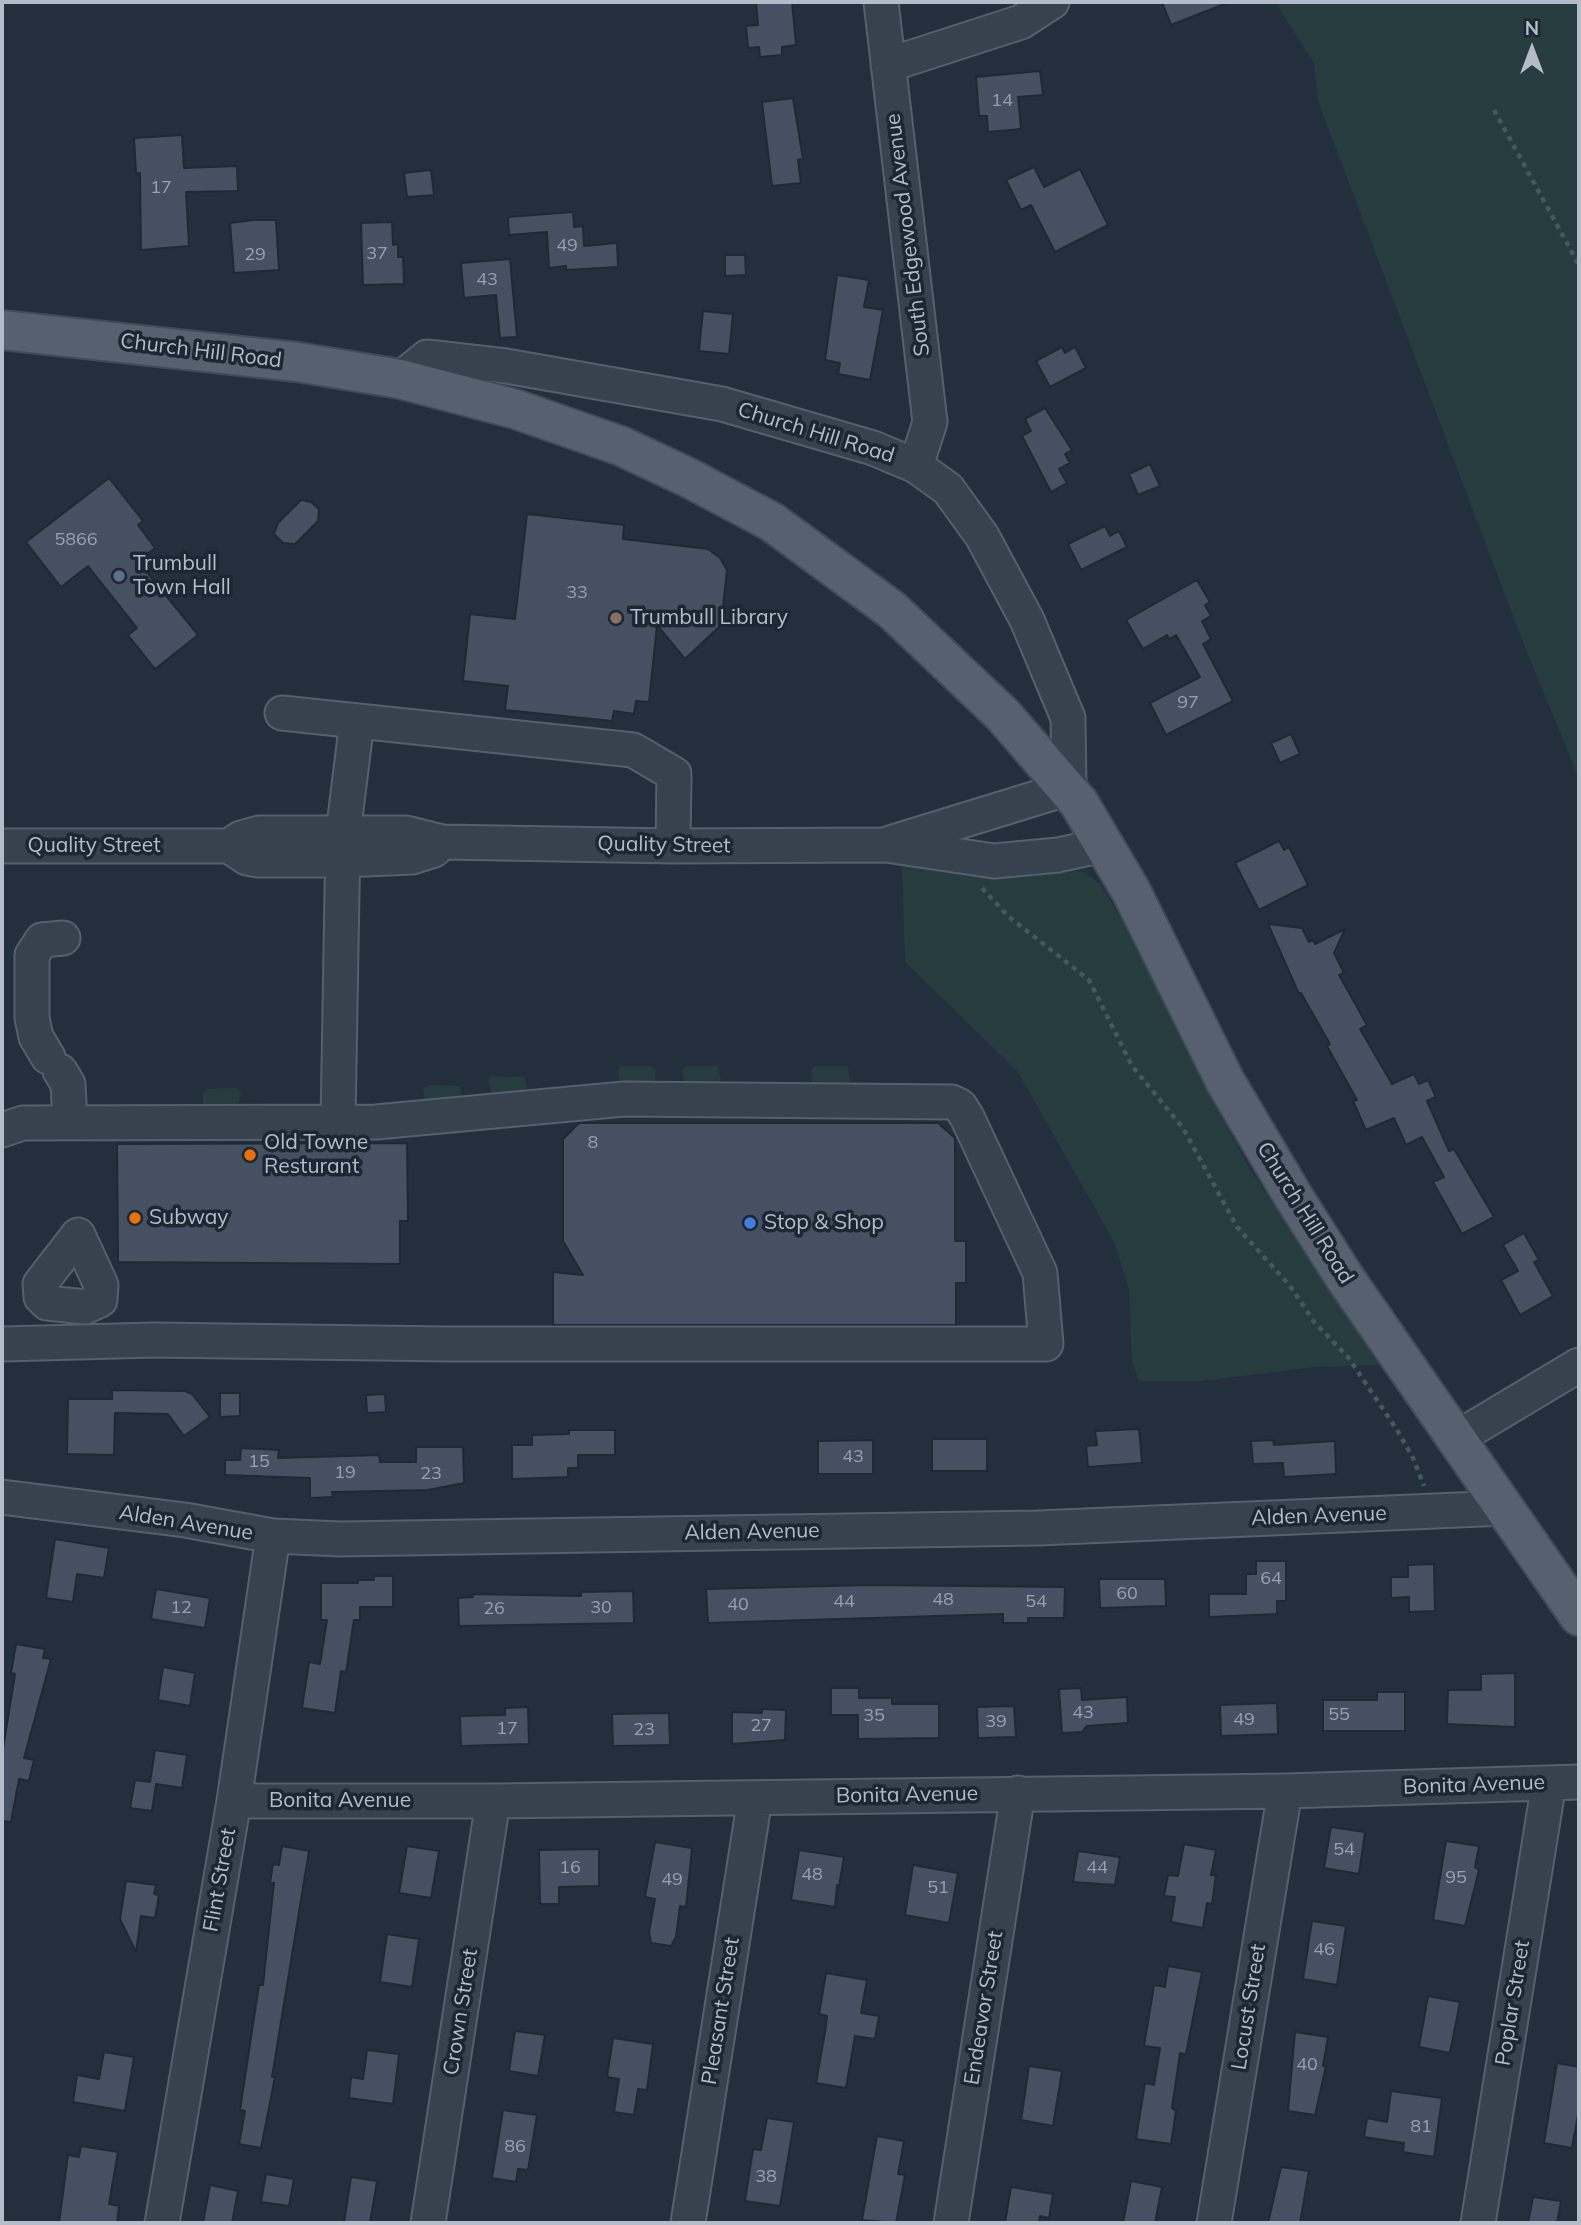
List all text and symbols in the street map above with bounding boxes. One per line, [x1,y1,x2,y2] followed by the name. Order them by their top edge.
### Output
[1497,14,1567,84] north arrow
[1525,16,1539,40] text: N
[991,90,1013,112] house number: 14
[881,112,935,358] street label: South Edgewood Avenue
[150,177,172,199] house number: 17
[556,235,578,257] house number: 49
[366,243,388,265] house number: 37
[244,244,266,266] house number: 29
[476,269,498,291] house number: 43
[119,329,283,373] street label: Church Hill Road
[735,397,897,469] street label: Church Hill Road
[54,529,98,551] house number: 5866
[133,551,231,601] place label: Trumbull Town Hall
[111,568,127,584] marker: Trumbull Town Hall
[566,582,588,604] house number: 33
[630,605,788,631] place label: Trumbull Library
[608,610,624,626] marker: Trumbull Library
[1177,692,1199,714] house number: 97
[597,831,731,859] street label: Quality Street
[27,833,161,859] street label: Quality Street
[264,1130,368,1180] place label: Old Towne Resturant
[588,1132,598,1154] house number: 8
[1251,1137,1359,1289] street label: Church Hill Road
[242,1147,258,1163] marker: Old Towne Resturant
[149,1205,228,1231] place label: Subway
[127,1210,143,1226] marker: Subway
[764,1210,884,1236] place label: Stop & Shop
[742,1215,758,1231] marker: Stop & Shop
[842,1446,864,1468] house number: 43
[248,1451,270,1473] house number: 15
[334,1462,356,1484] house number: 19
[420,1463,442,1485] house number: 23
[117,1500,255,1546] street label: Alden Avenue
[1251,1501,1387,1531] street label: Alden Avenue
[684,1518,820,1546] street label: Alden Avenue
[1260,1568,1282,1590] house number: 64
[1116,1583,1138,1605] house number: 60
[932,1589,954,1611] house number: 48
[833,1591,855,1613] house number: 44
[1025,1591,1047,1613] house number: 54
[727,1594,749,1616] house number: 40
[170,1597,192,1619] house number: 12
[590,1597,612,1619] house number: 30
[483,1598,505,1620] house number: 26
[1072,1702,1094,1724] house number: 43
[1328,1704,1350,1726] house number: 55
[863,1705,885,1727] house number: 35
[1233,1709,1255,1731] house number: 49
[985,1711,1007,1733] house number: 39
[750,1715,772,1737] house number: 27
[496,1718,518,1740] house number: 17
[633,1719,655,1741] house number: 23
[1403,1770,1545,1800] street label: Bonita Avenue
[836,1781,978,1809] street label: Bonita Avenue
[269,1788,411,1814] street label: Bonita Avenue
[198,1826,242,1934] street label: Flint Street
[1333,1839,1355,1861] house number: 54
[559,1857,581,1879] house number: 16
[1086,1857,1108,1879] house number: 44
[801,1864,823,1886] house number: 48
[1445,1867,1467,1889] house number: 95
[661,1869,683,1891] house number: 49
[927,1877,949,1899] house number: 51
[959,1929,1009,2087] street label: Endeavor Street
[697,1935,745,2087] street label: Pleasant Street
[1313,1939,1335,1961] house number: 46
[1491,1939,1535,2067] street label: Poplar Street
[1227,1942,1271,2072] street label: Locust Street
[439,1947,483,2077] street label: Crown Street
[1296,2054,1318,2076] house number: 40
[1410,2116,1432,2138] house number: 81
[504,2136,526,2158] house number: 86
[755,2166,777,2188] house number: 38

